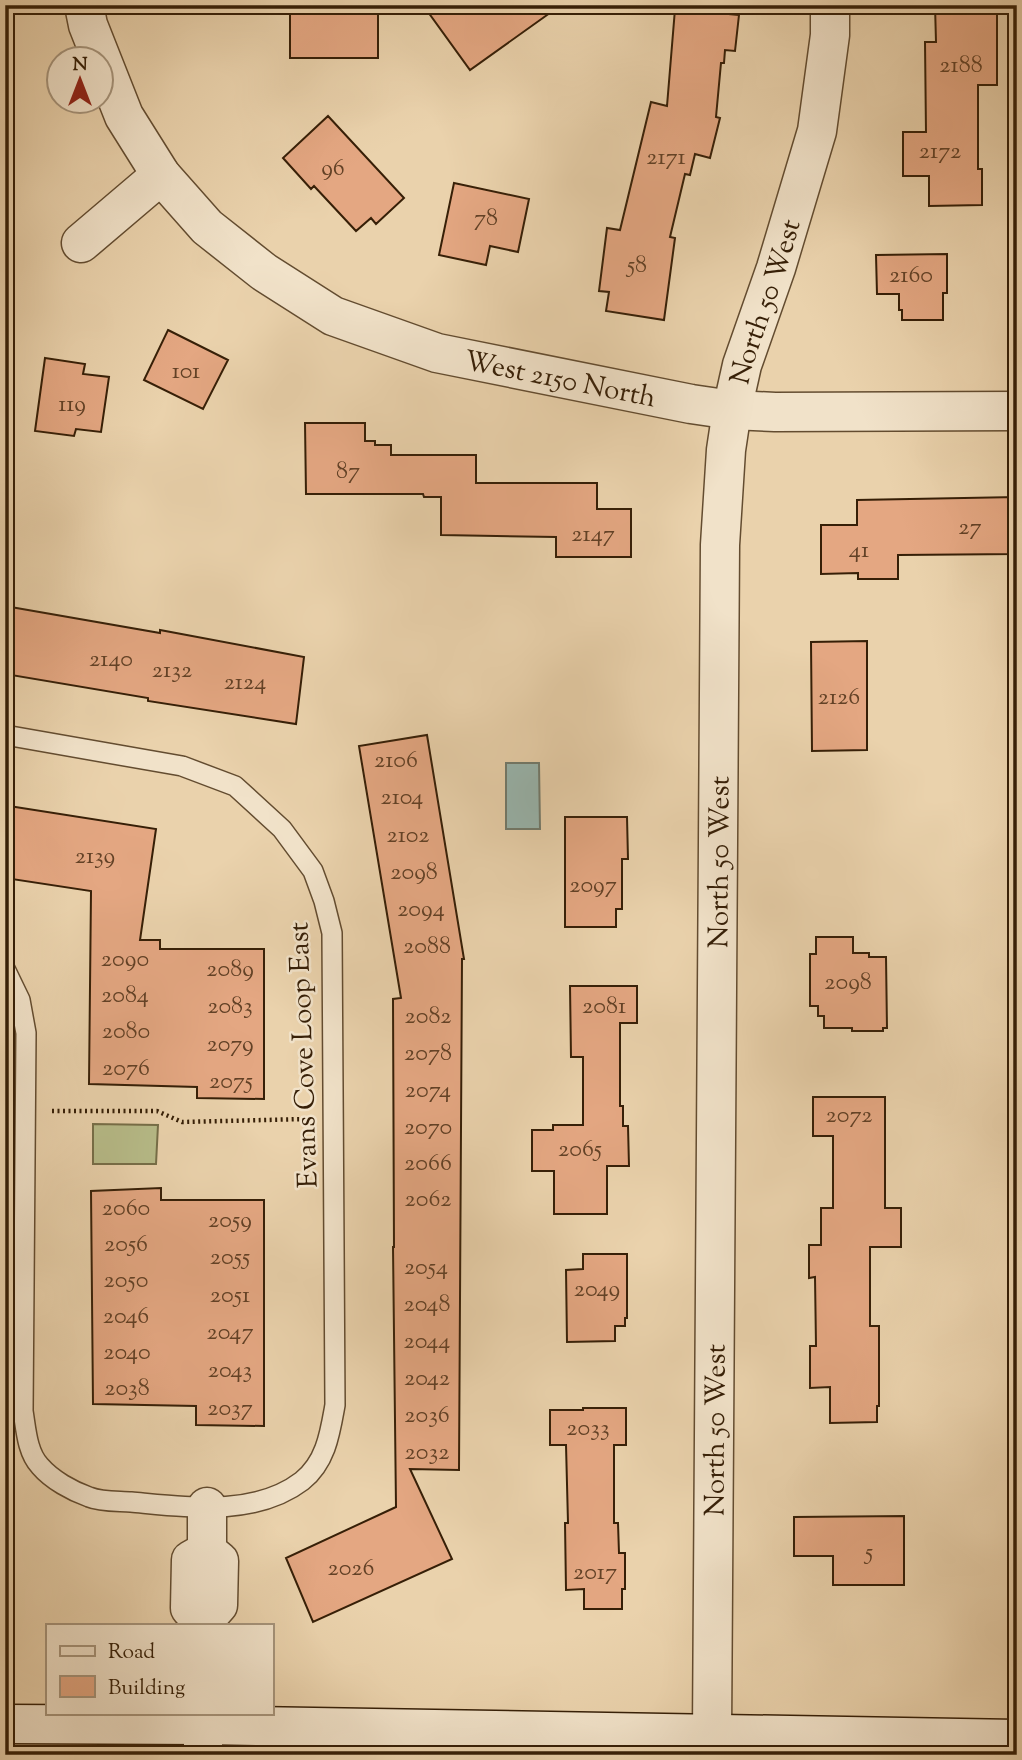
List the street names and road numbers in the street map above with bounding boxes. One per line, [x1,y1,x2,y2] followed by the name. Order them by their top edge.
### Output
[721,214,813,388] street label: North 50 West
[460,342,659,419] street label: West 2150 North
[700,775,741,948] street label: North 50 West
[280,921,330,1189] street label: Evans Cove Loop East
[696,1343,738,1516] street label: North 50 West

